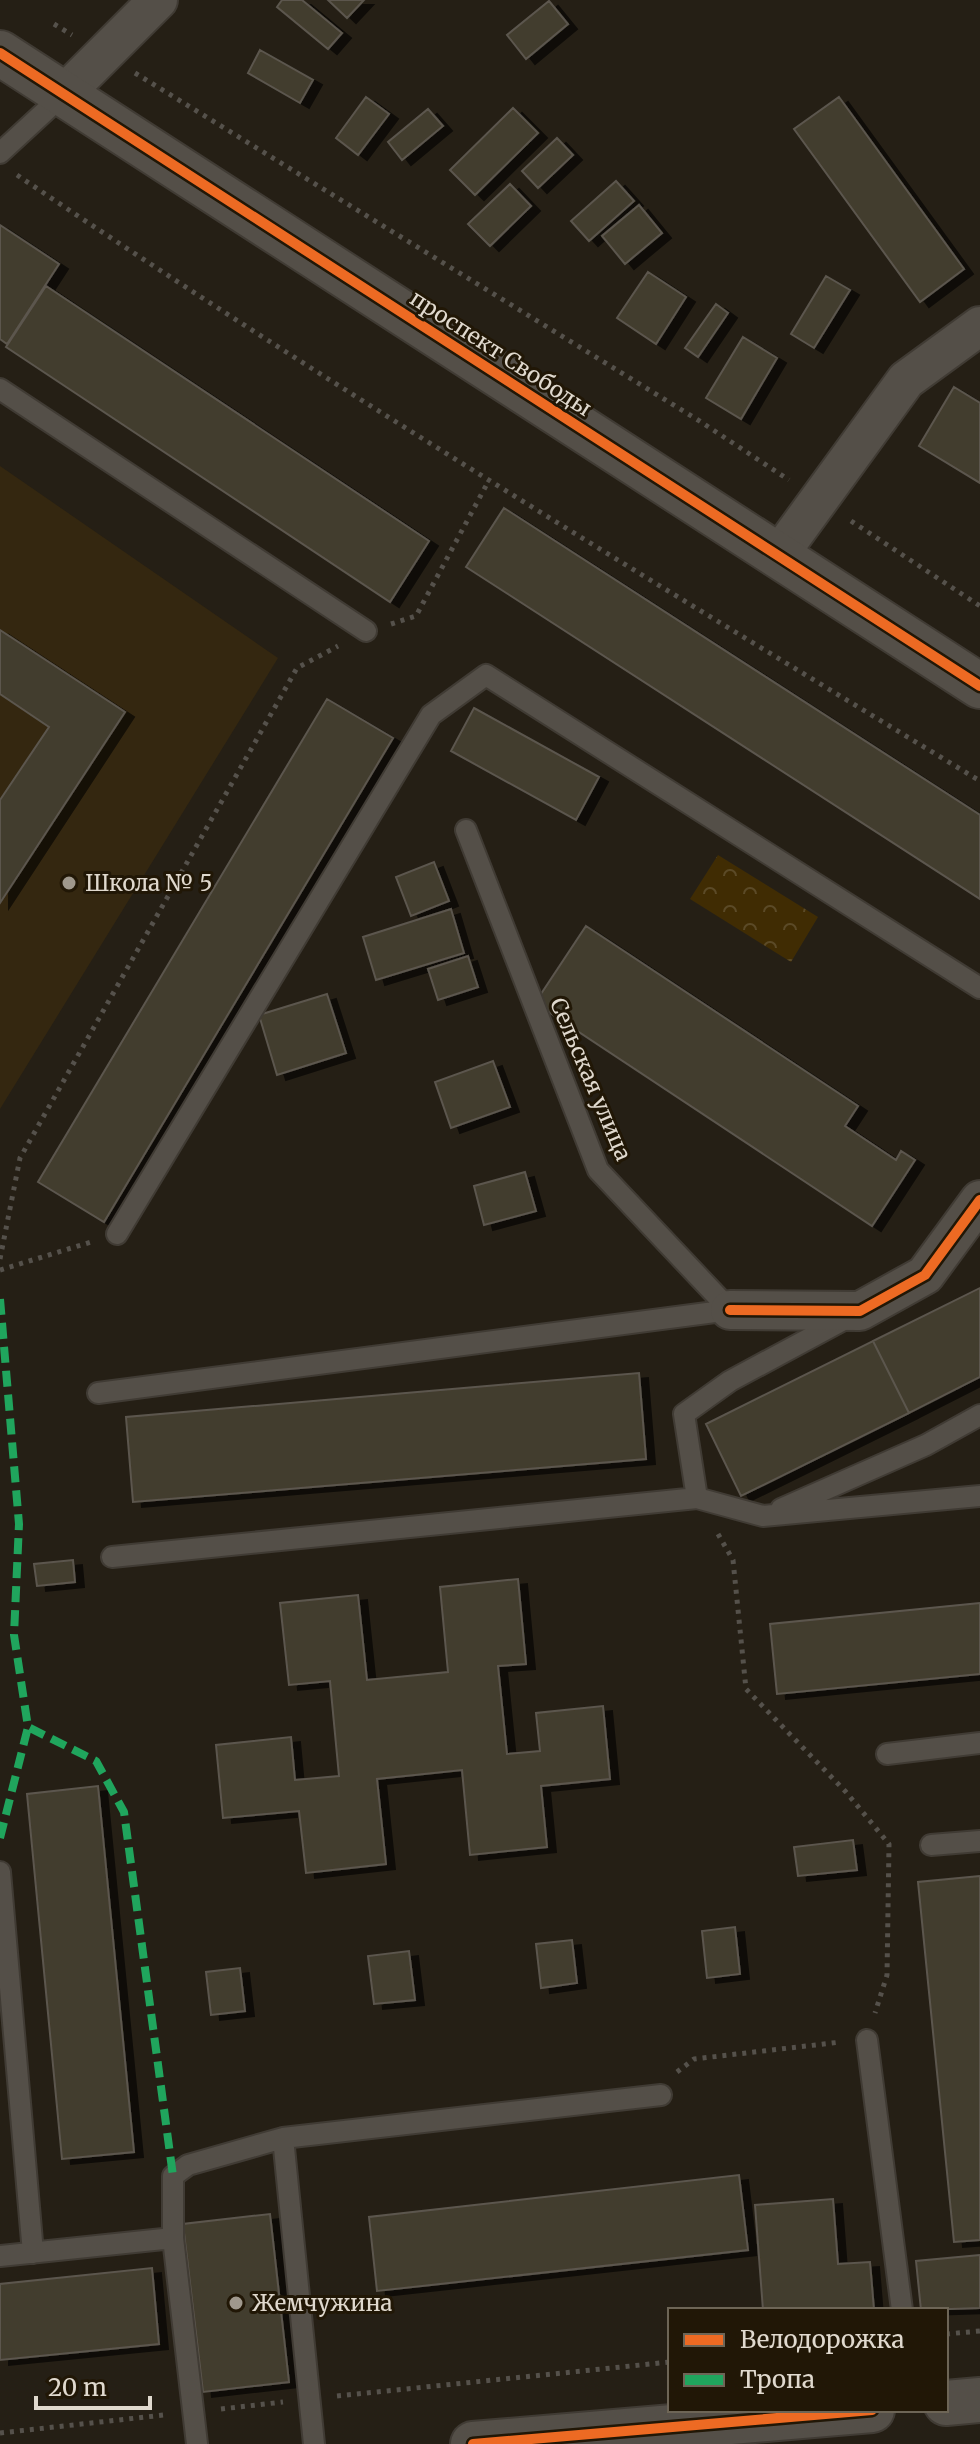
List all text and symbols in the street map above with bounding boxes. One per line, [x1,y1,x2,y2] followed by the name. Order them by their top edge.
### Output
[405,284,597,422] street label: проспект Свободы
[85,869,212,897] place label: Школа № 5
[60,874,78,892] marker: Школа № 5
[544,993,638,1165] street label: Сельская улица
[252,2289,393,2317] place label: Жемчужина
[227,2294,245,2312] marker: Жемчужина
[668,2308,948,2412] legend
[740,2324,905,2355] text: Велодорожка
[36,2360,150,2410] scale bar
[740,2364,815,2395] text: Тропа
[48,2372,107,2403] text: 20 m

